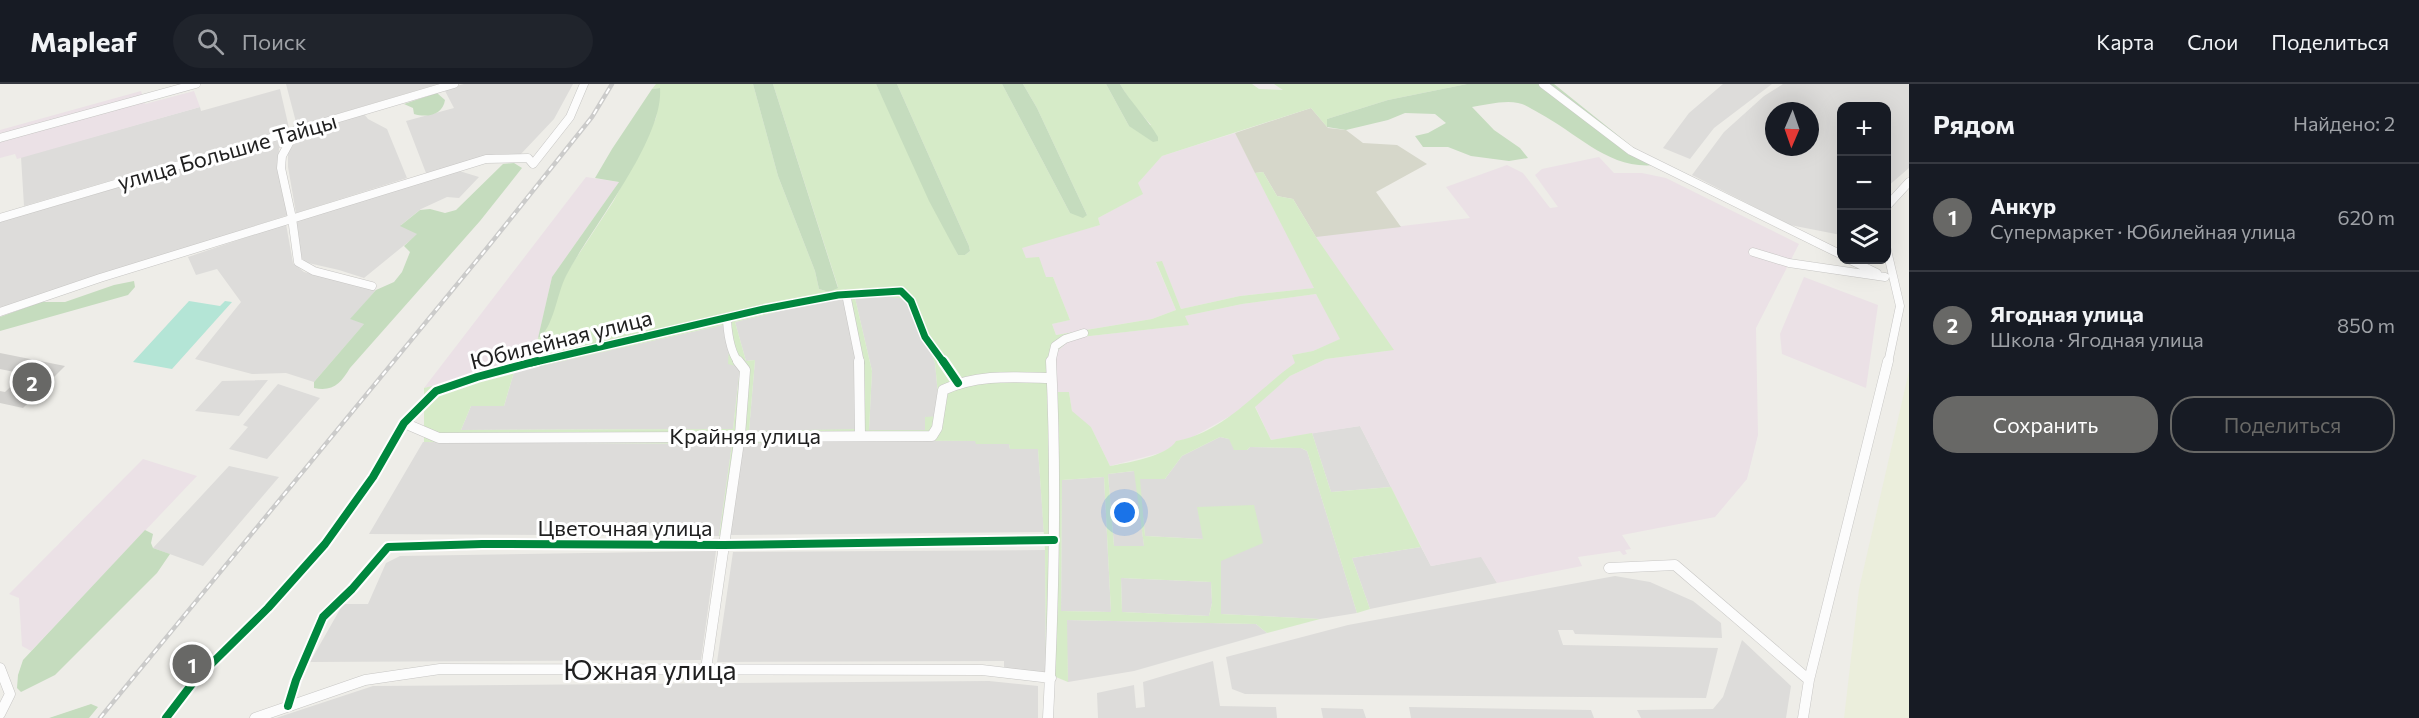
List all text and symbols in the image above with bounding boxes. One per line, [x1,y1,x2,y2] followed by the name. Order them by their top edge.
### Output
[173,14,593,68] search box
[30,24,137,58] text: Mapleaf
[194,25,227,58] icon: search
[242,28,306,55] text: Поиск
[2096,29,2154,54] text: Карта
[2187,29,2238,54] text: Слои
[2271,29,2389,54] text: Поделиться
[1765,102,1819,156] north arrow
[1837,102,1891,264] map controls
[1837,102,1891,156] button: +
[114,107,340,195] street label: улица Большие Тайцы
[1933,108,2015,139] text: Рядом
[2293,111,2395,135] text: Найдено: 2
[1837,156,1891,210] button: −
[1990,192,2056,219] text: Анкур
[1948,205,1957,229] text: 1
[2338,205,2395,229] text: 620 m
[1837,210,1891,264] button: layers
[1990,219,2296,243] text: Супермаркет · Юбилейная улица
[1990,300,2144,327] text: Ягодная улица
[467,303,655,375] street label: Юбилейная улица
[1947,313,1958,337] text: 2
[2337,313,2395,337] text: 850 m
[1990,327,2204,351] text: Школа · Ягодная улица
[12,360,51,404] pin: 2
[1933,396,2158,453] button: Сохранить
[2170,396,2395,453] button: Поделиться
[669,422,821,449] street label: Крайняя улица
[1110,498,1139,527] your location
[537,514,713,541] street label: Цветочная улица
[172,642,212,686] pin: 1
[563,653,737,686] street label: Южная улица

